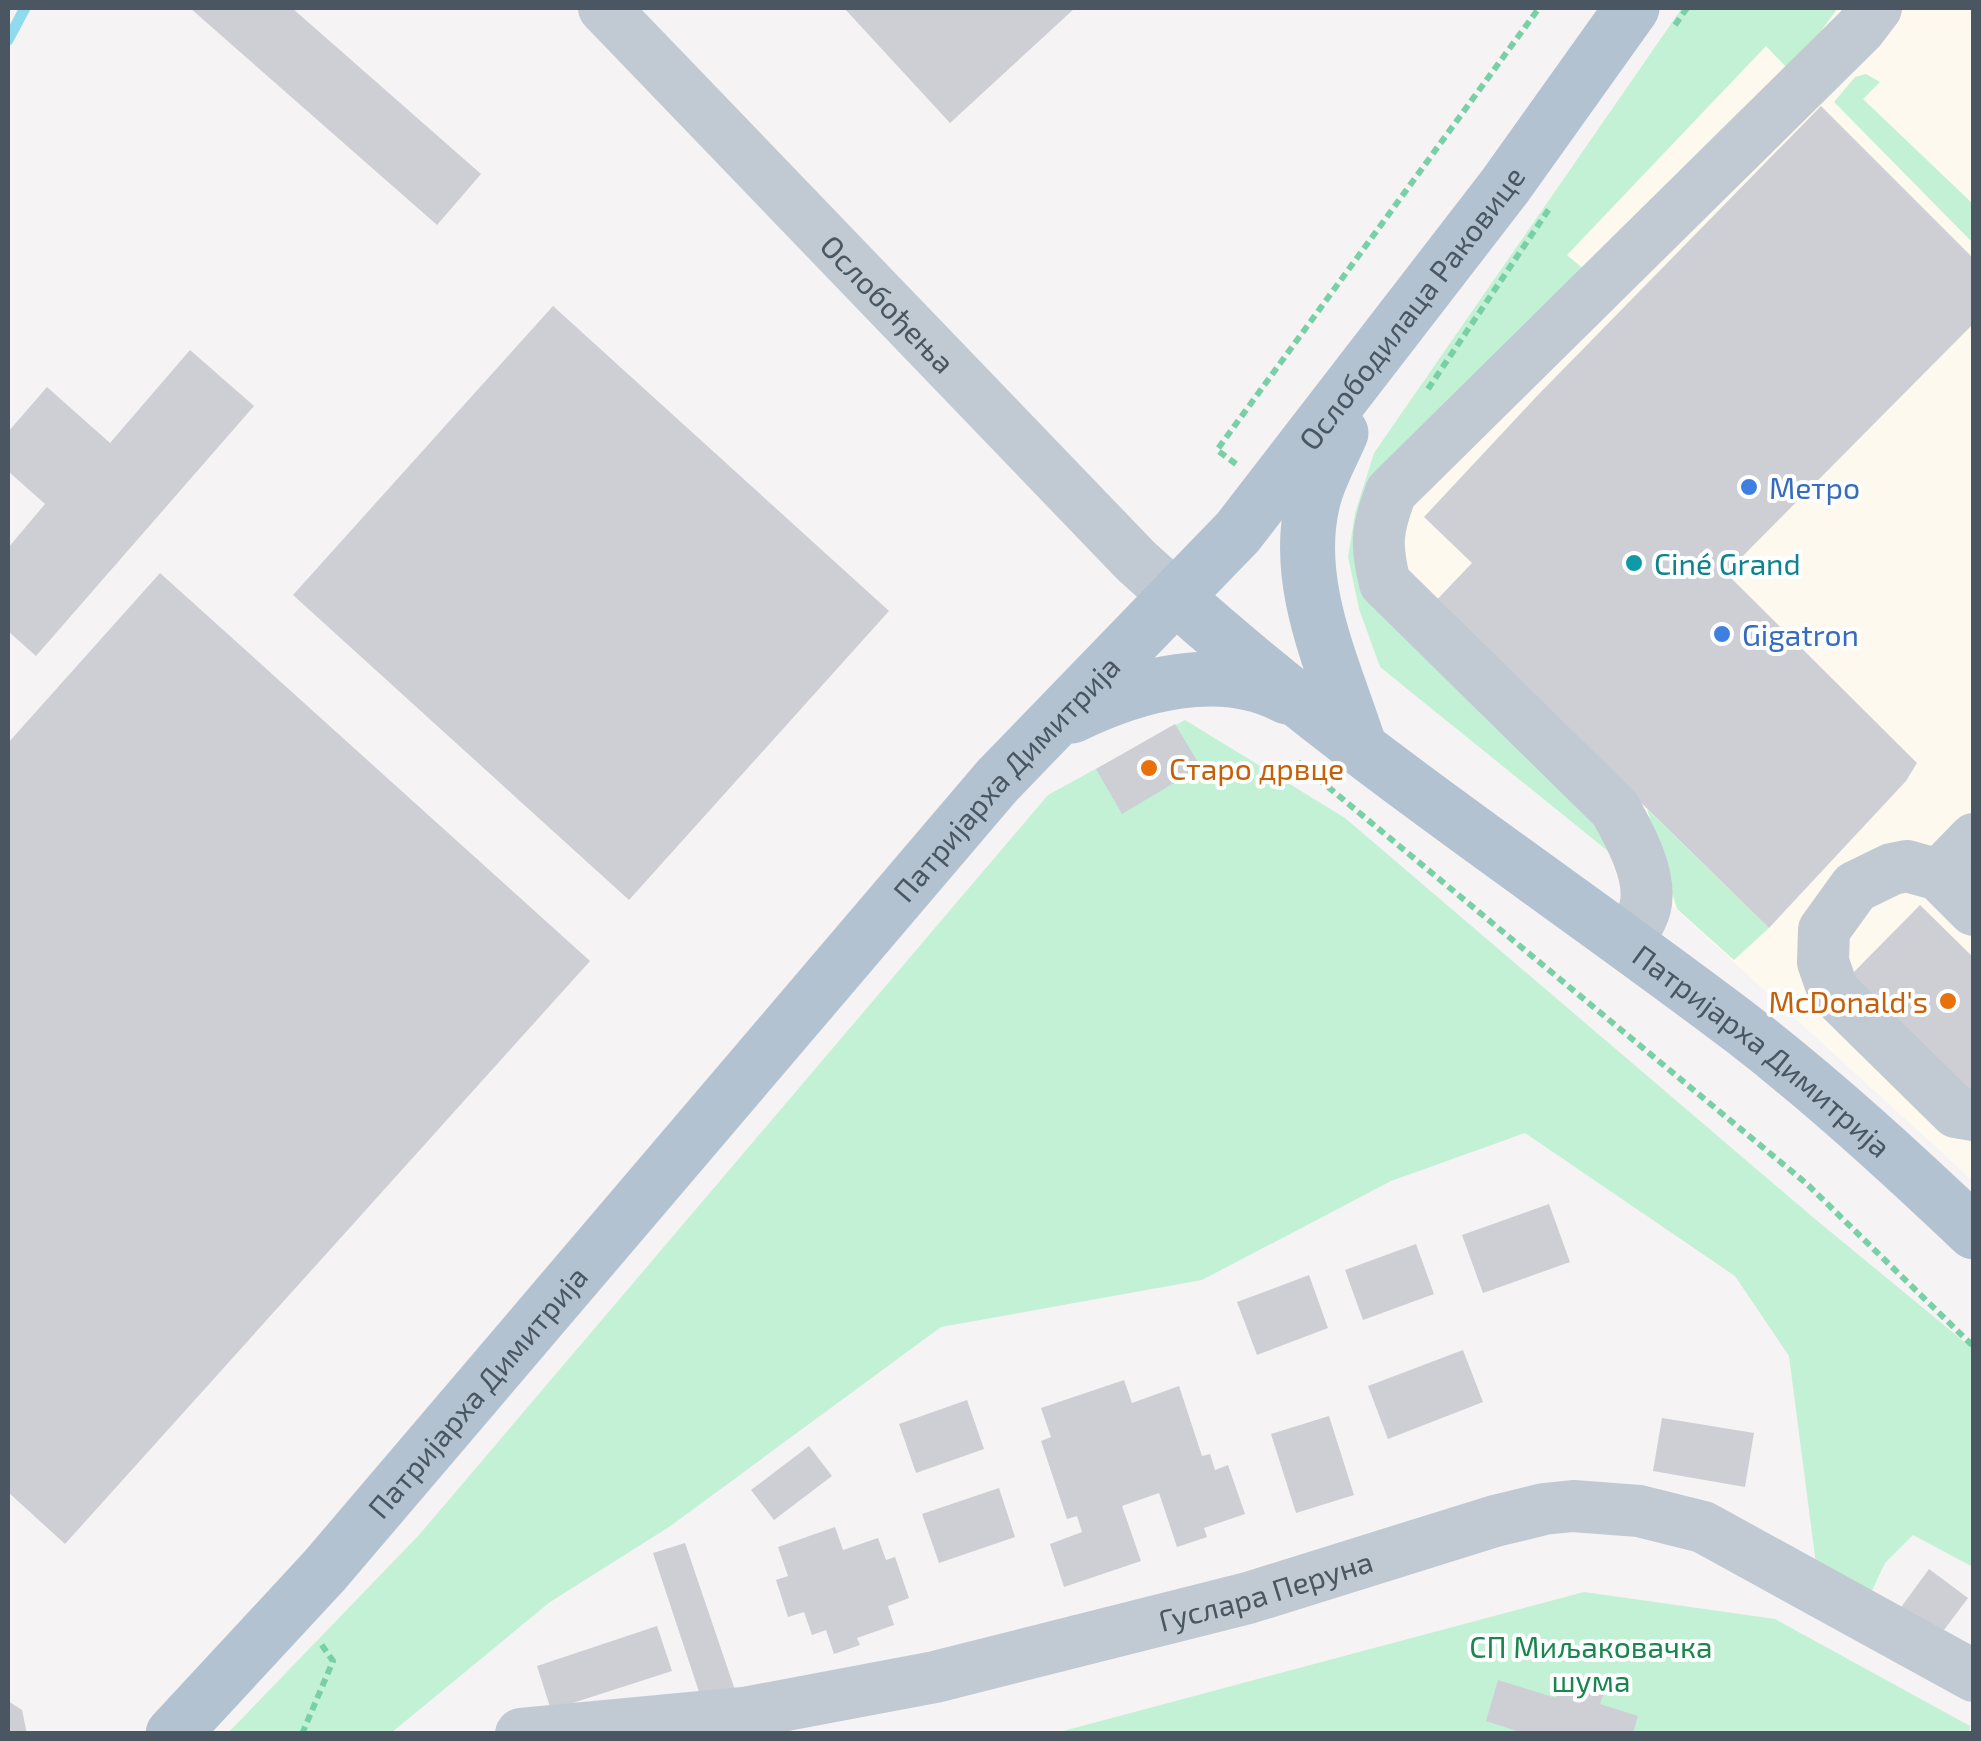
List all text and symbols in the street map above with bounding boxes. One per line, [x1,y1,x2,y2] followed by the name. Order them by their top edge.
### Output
[1291,159,1532,456] street label: Ослободилаца Раковице
[814,227,963,380] street label: Ослобођења
[1769,469,1860,505] place label: Метро
[1738,476,1760,498] marker: Метро
[1654,545,1801,581] place label: Ciné Grand
[1623,552,1645,574] marker: Ciné Grand
[1742,616,1859,652] place label: Gigatron
[1711,623,1733,645] marker: Gigatron
[885,648,1127,908] street label: Патријарха Димитрија
[1169,750,1344,786] place label: Старо дрвце
[1138,757,1160,779] marker: Старо дрвце
[1627,936,1899,1164] street label: Патријарха Димитрија
[1769,983,1928,1019] place label: McDonald's
[1937,990,1959,1012] marker: McDonald's
[360,1258,594,1525] street label: Патријарха Димитрија
[1155,1542,1377,1638] street label: Гуслара Перуна
[1469,1628,1713,1699] park label: СП Миљаковачка шума

